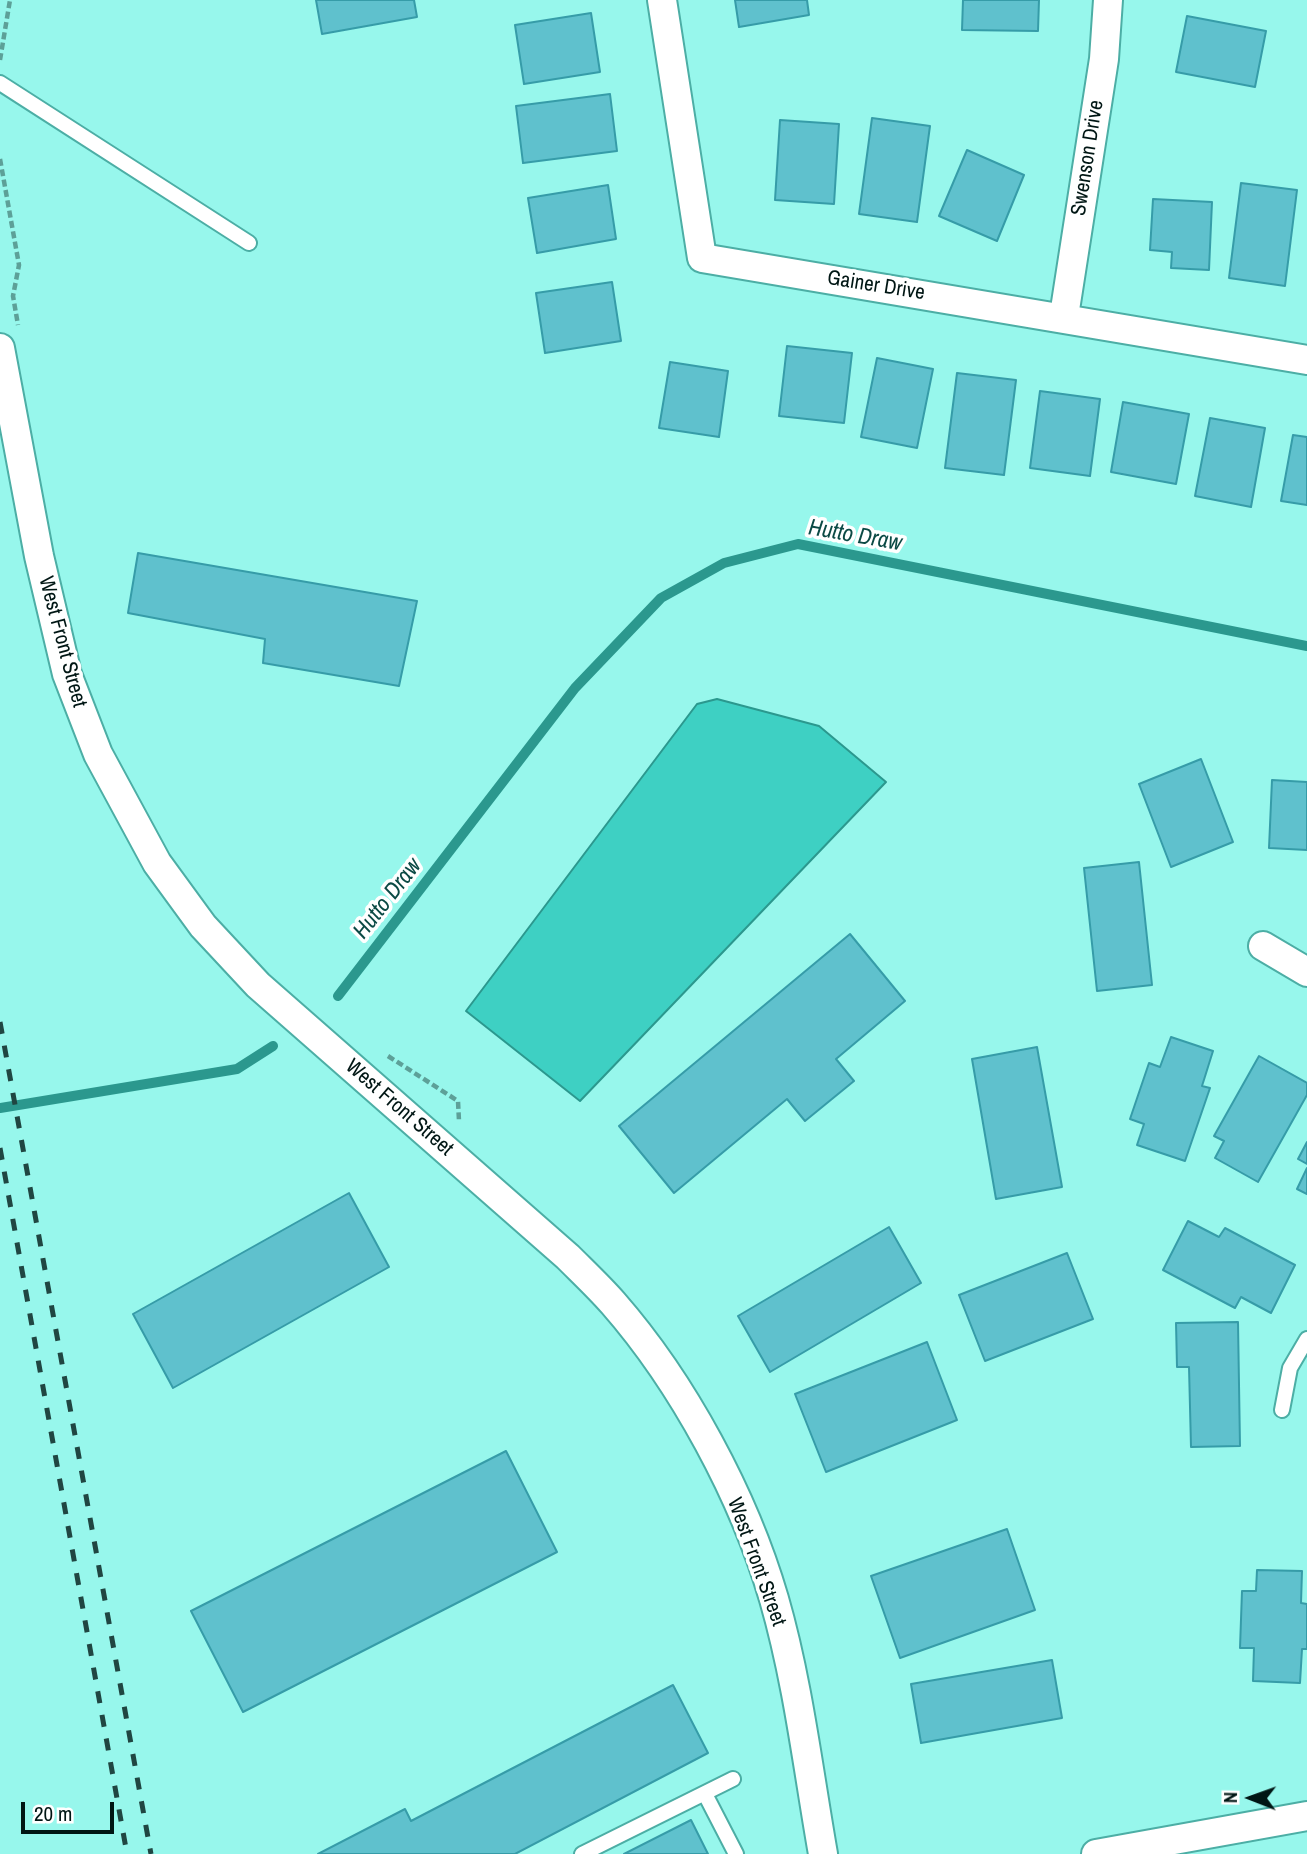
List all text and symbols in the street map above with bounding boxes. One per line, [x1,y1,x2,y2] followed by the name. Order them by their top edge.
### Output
[1066,98,1110,218] street label: Swenson Drive
[825,266,927,306] street label: Gainer Drive
[806,514,904,558] water label: Hutto Draw
[32,574,92,710] street label: West Front Street
[348,853,428,945] water label: Hutto Draw
[340,1054,458,1162] street label: West Front Street
[721,1494,791,1630] street label: West Front Street
[1216,1763,1286,1833] north arrow
[24,1787,117,1831] scale bar
[1217,1792,1243,1803] text: N
[34,1799,72,1828] text: 20 m

